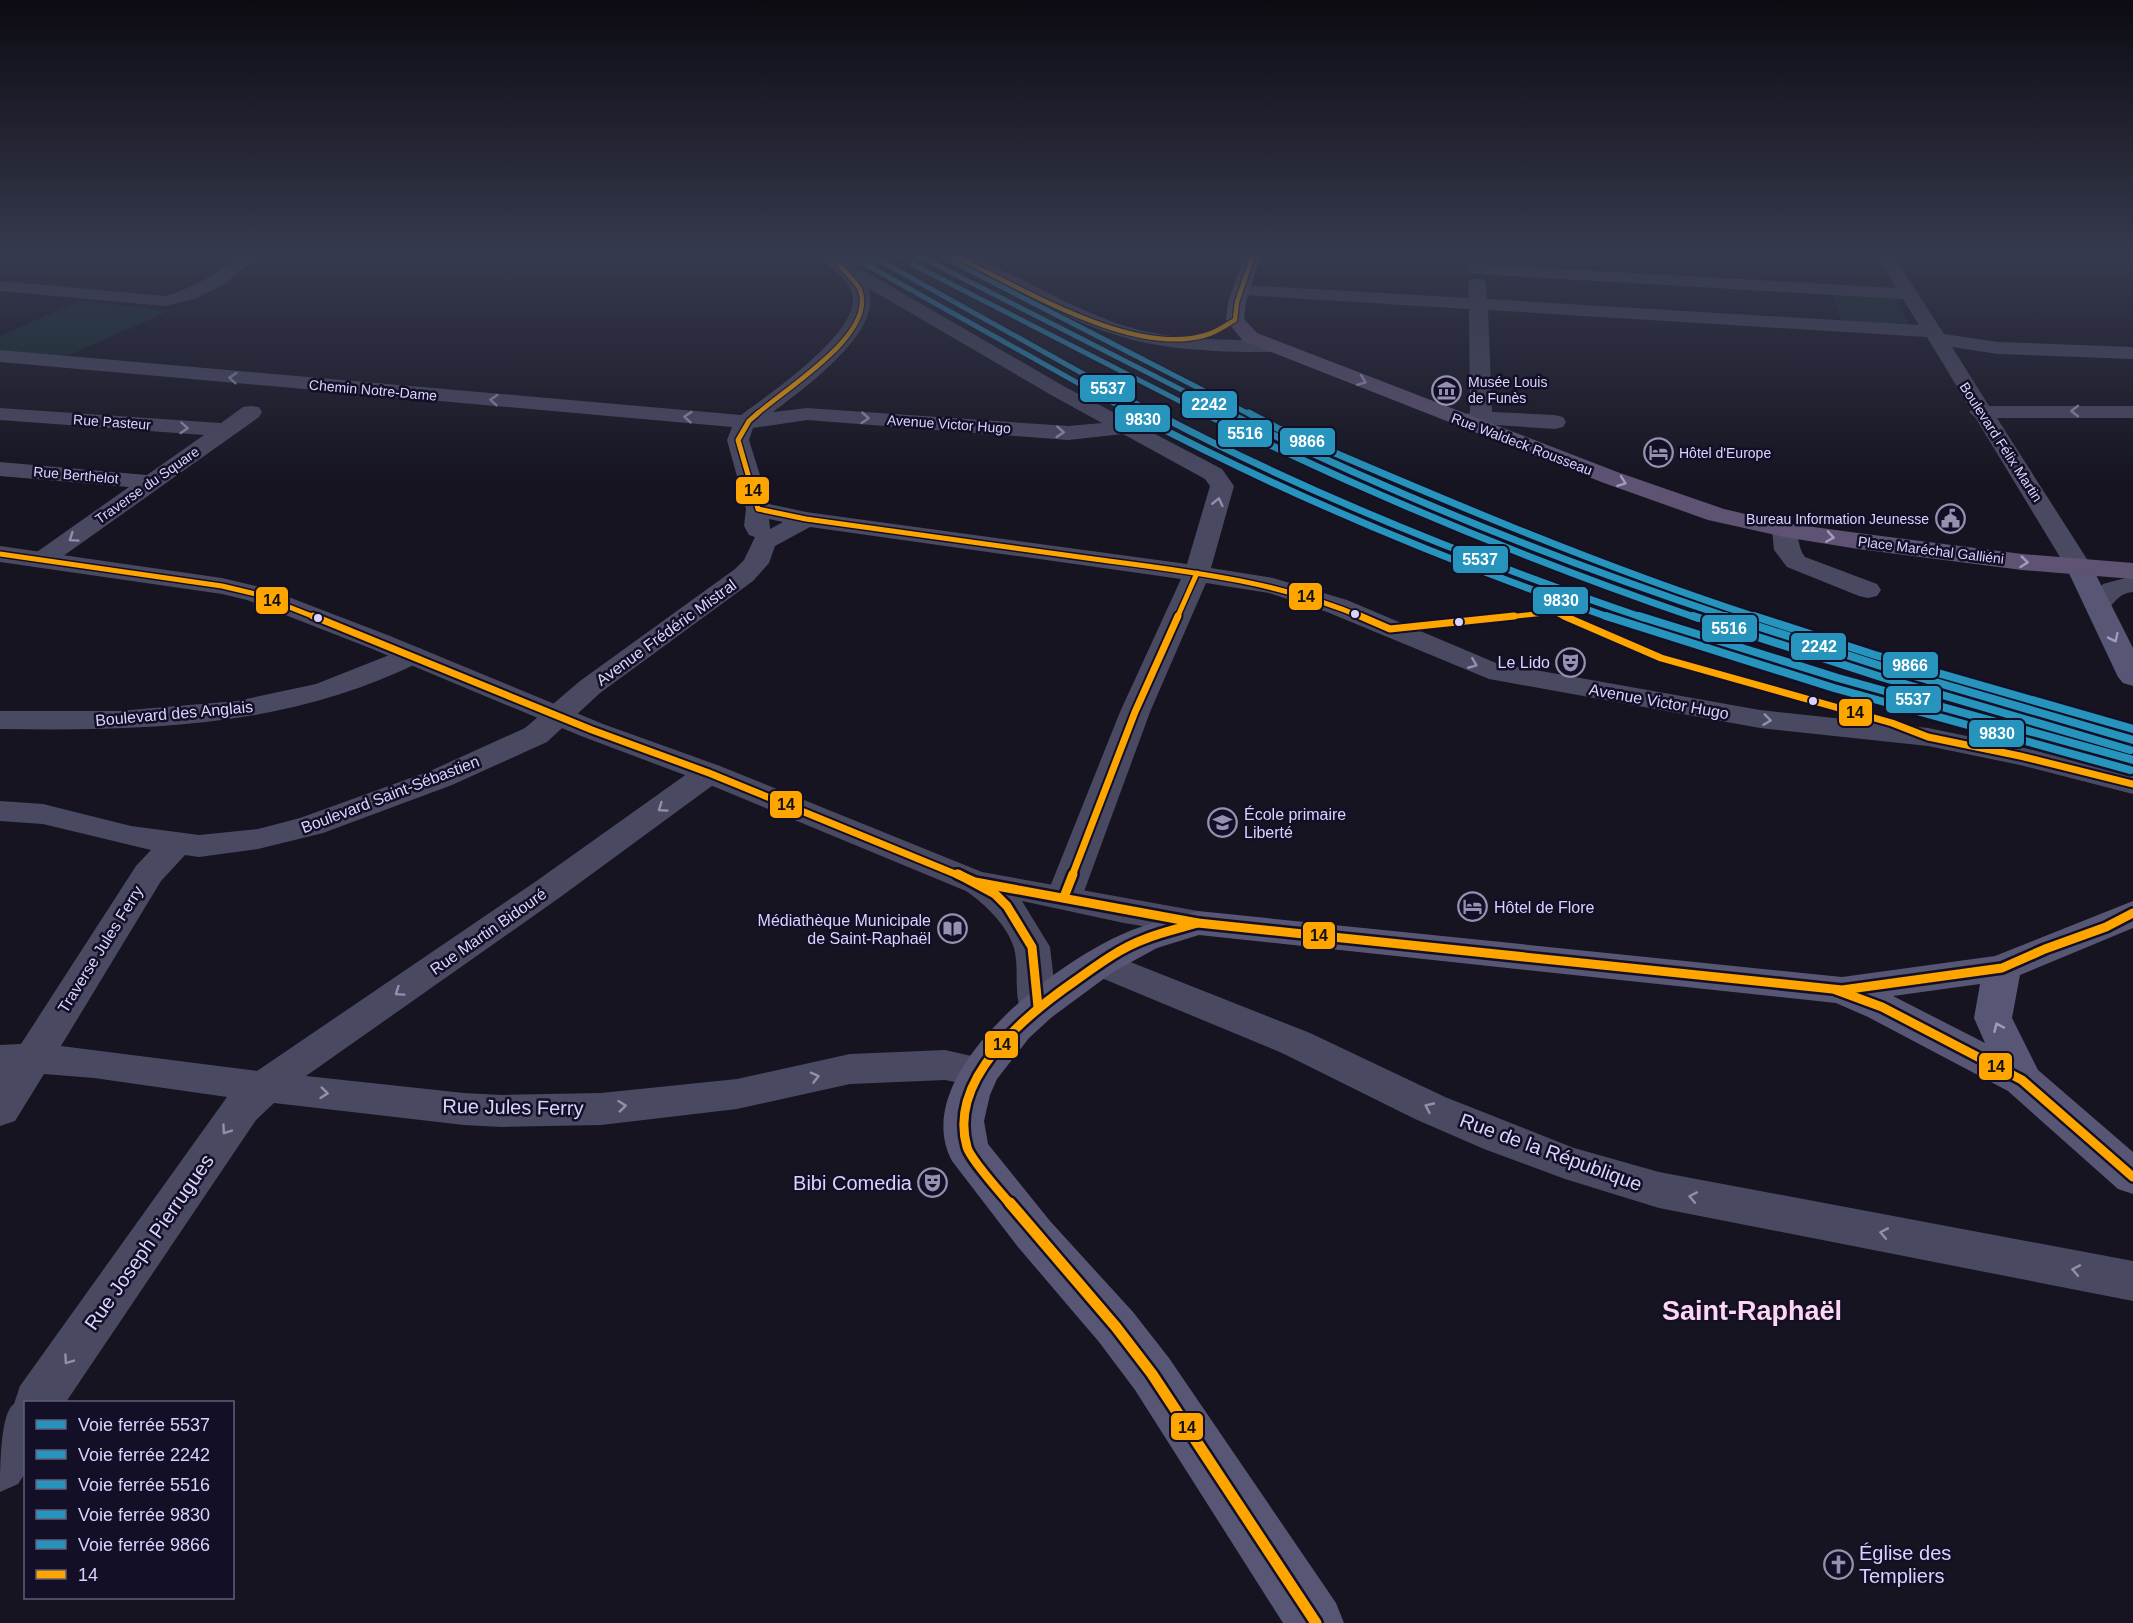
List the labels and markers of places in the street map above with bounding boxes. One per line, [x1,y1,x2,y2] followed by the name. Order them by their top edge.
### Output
[1431,374,1463,406] museum icon: Musée Louis de Funès
[1468,374,1547,406] place label: Musée Louis de Funès
[1642,437,1674,469] hotel icon: Hôtel d'Europe
[1679,445,1771,461] place label: Hôtel d'Europe
[1934,503,1966,535] public building icon: Bureau Information Jeunesse
[1746,511,1929,527] place label: Bureau Information Jeunesse
[1349,608,1361,620] unlabelled marker
[312,612,324,624] unlabelled marker
[1453,616,1465,628] unlabelled marker
[1555,646,1587,678] theatre icon: Le Lido
[1498,654,1550,671] place label: Le Lido
[1807,695,1819,707] unlabelled marker
[1244,805,1346,841] place label: École primaire Liberté
[1207,807,1239,839] school or university icon: École primaire Liberté
[1457,891,1489,923] hotel icon: Hôtel de Flore
[1494,899,1595,916] place label: Hôtel de Flore
[758,912,931,947] place label: Médiathèque Municipale de Saint-Raphaël
[936,913,968,945] library icon: Médiathèque Municipale de Saint-Raphaël
[917,1167,949,1199] theatre icon: Bibi Comedia
[793,1172,913,1194] place label: Bibi Comedia
[1859,1542,1951,1587] place label: Église des Templiers
[1822,1549,1854,1581] church icon: Église des Templiers

